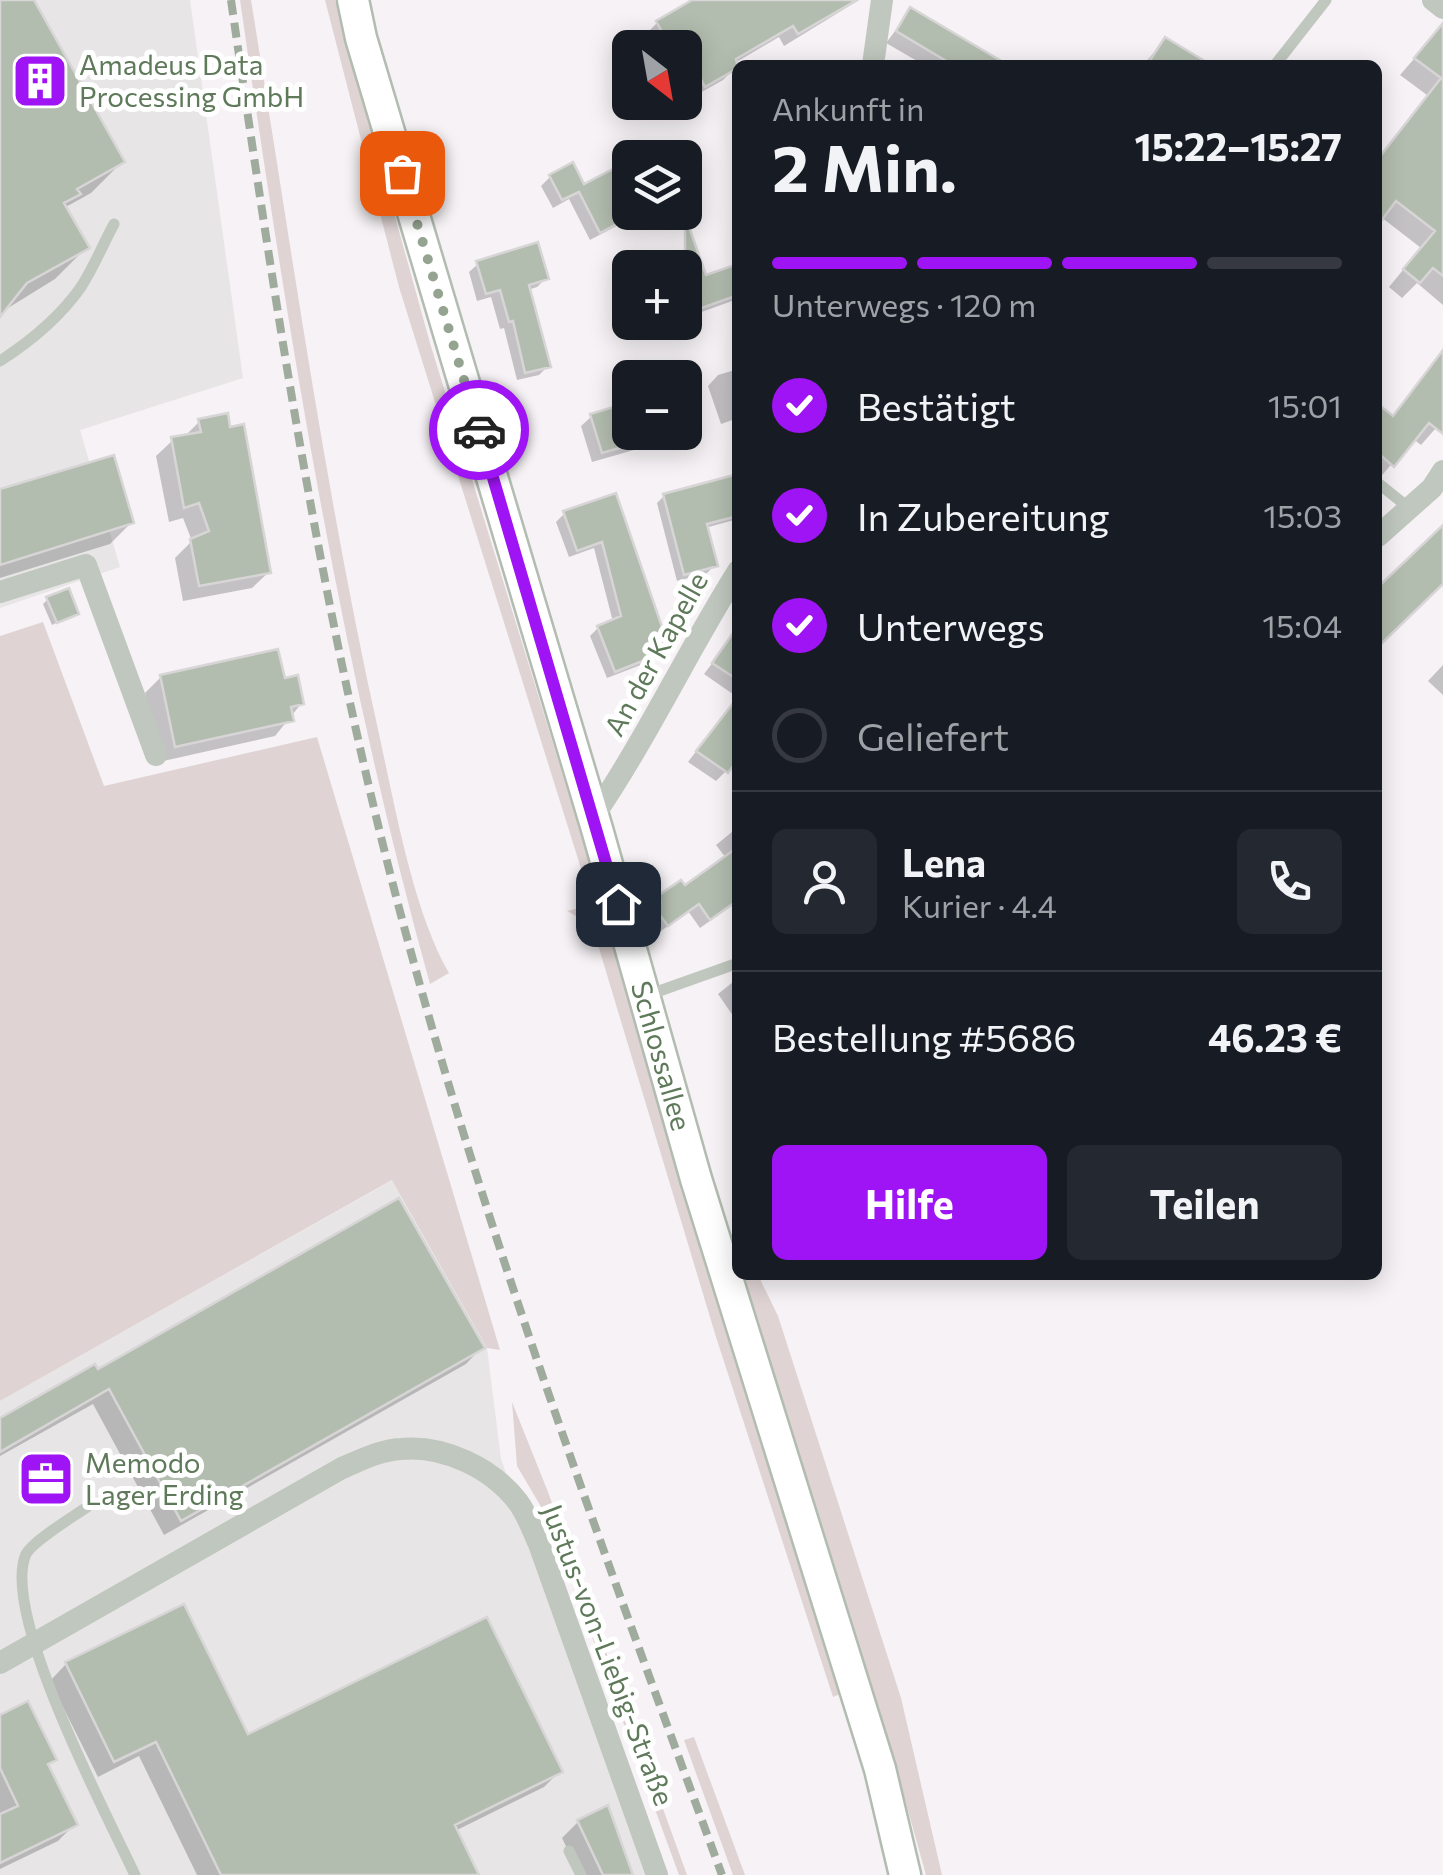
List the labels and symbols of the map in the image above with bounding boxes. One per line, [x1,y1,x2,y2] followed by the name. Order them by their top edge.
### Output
[612,30,702,120] north arrow
[79,47,304,113] place label: Amadeus Data Processing GmbH
[10,51,70,111] building icon: Amadeus Data Processing GmbH
[360,131,445,216] pin
[429,380,529,480] courier
[596,566,714,741] street label: An der Kapelle
[576,862,661,947] pin
[625,977,699,1134] street label: Schlossallee
[85,1445,244,1511] place label: Memodo Lager Erding
[16,1449,76,1509] office icon: Memodo Lager Erding
[536,1499,682,1810] street label: Justus-von-Liebig-Straße

